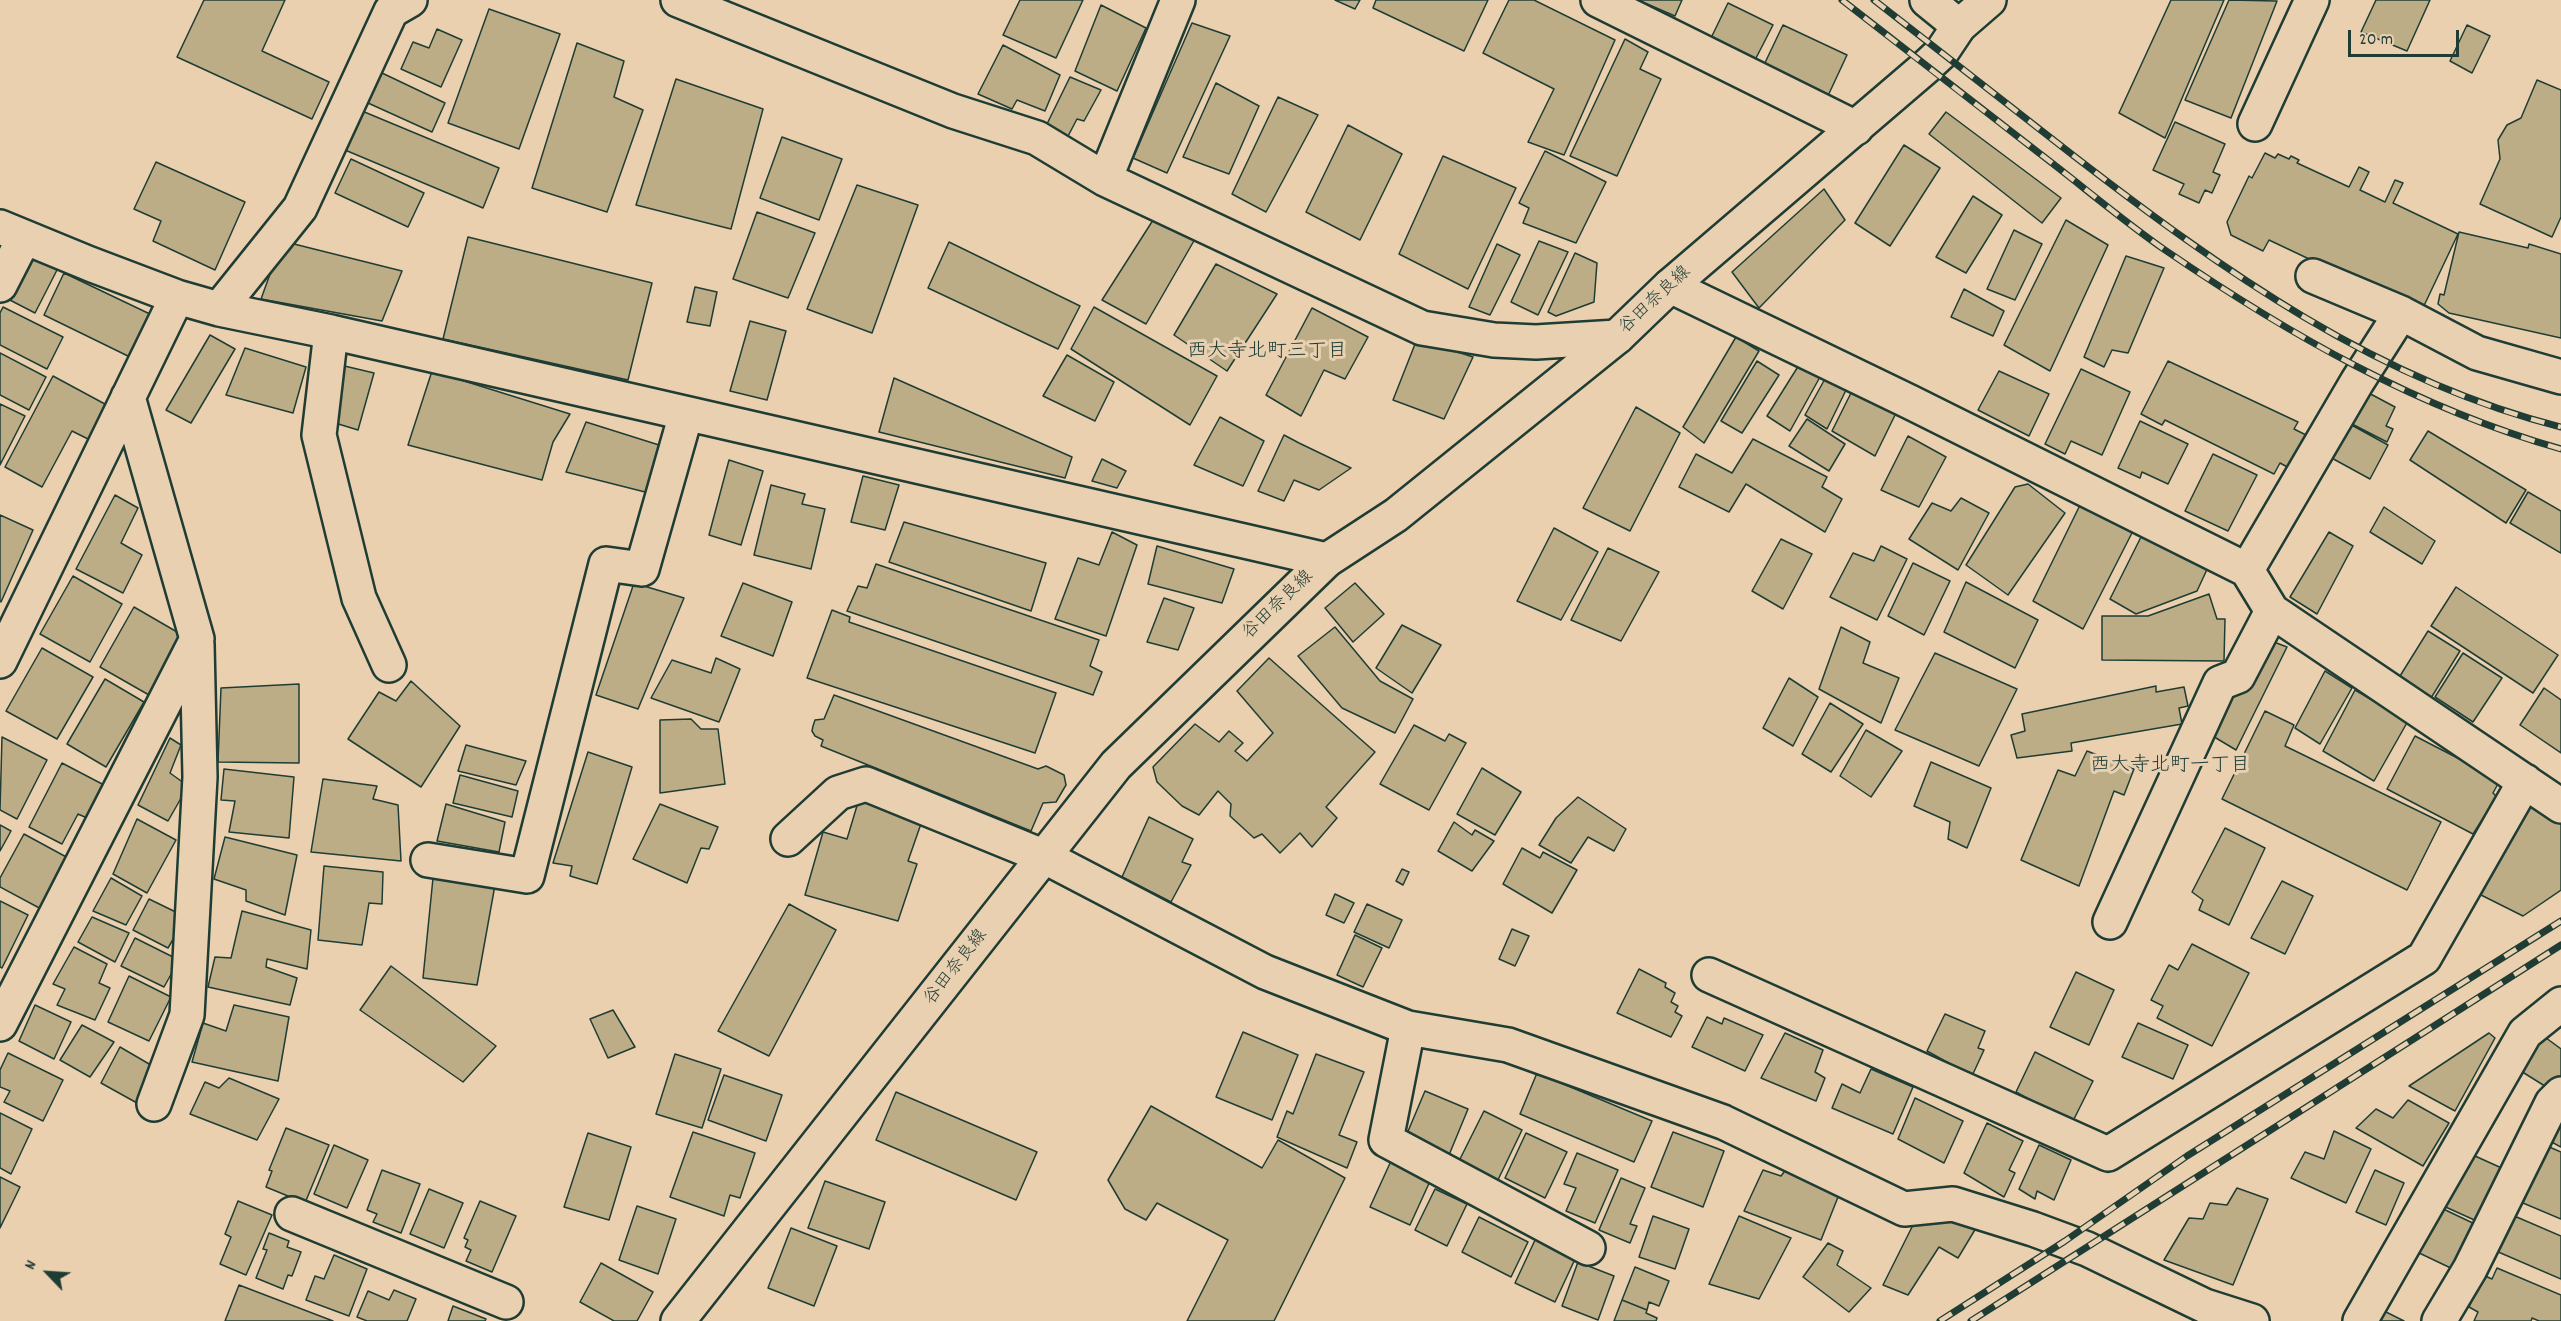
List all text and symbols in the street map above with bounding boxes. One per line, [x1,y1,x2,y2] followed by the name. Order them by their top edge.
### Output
[2351,18,2462,56] scale bar
[2359,28,2393,53] text: 20 m
[1616,262,1696,340] street label: 谷田奈良線
[1187,341,1347,365] district label: 西大寺北町三丁目
[1239,567,1319,645] street label: 谷田奈良線
[2090,755,2250,779] district label: 西大寺北町一丁目
[921,926,993,1010] street label: 谷田奈良線
[18,1243,78,1303] north arrow
[19,1257,43,1274] text: N

